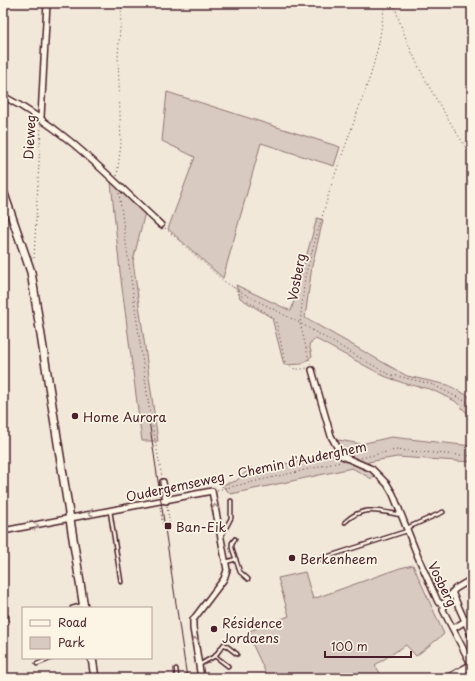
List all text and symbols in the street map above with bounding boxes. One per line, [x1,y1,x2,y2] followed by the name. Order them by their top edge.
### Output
[18,114,40,160] street label: Dieweg
[282,252,310,302] street label: Vosberg
[83,407,166,426] place label: Home Aurora
[70,411,80,421] marker: Home Aurora
[124,436,368,506] street label: Oudergemseweg - Chemin d'Auderghem
[212,504,220,511] one-way arrow
[88,509,94,517] one-way arrow
[176,517,227,536] place label: Ban-Eik
[163,521,173,531] marker: Ban-Eik
[33,522,39,530] one-way arrow
[300,549,378,568] place label: Berkenheem
[287,553,297,563] marker: Berkenheem
[424,558,462,610] street label: Vosberg
[22,607,152,659] legend
[58,613,87,631] text: Road
[222,613,282,647] place label: Résidence Jordaens
[209,624,219,634] marker: Résidence Jordaens
[58,633,85,651] text: Park
[325,633,411,659] scale bar
[191,636,199,643] one-way arrow
[331,637,368,655] text: 100 m

